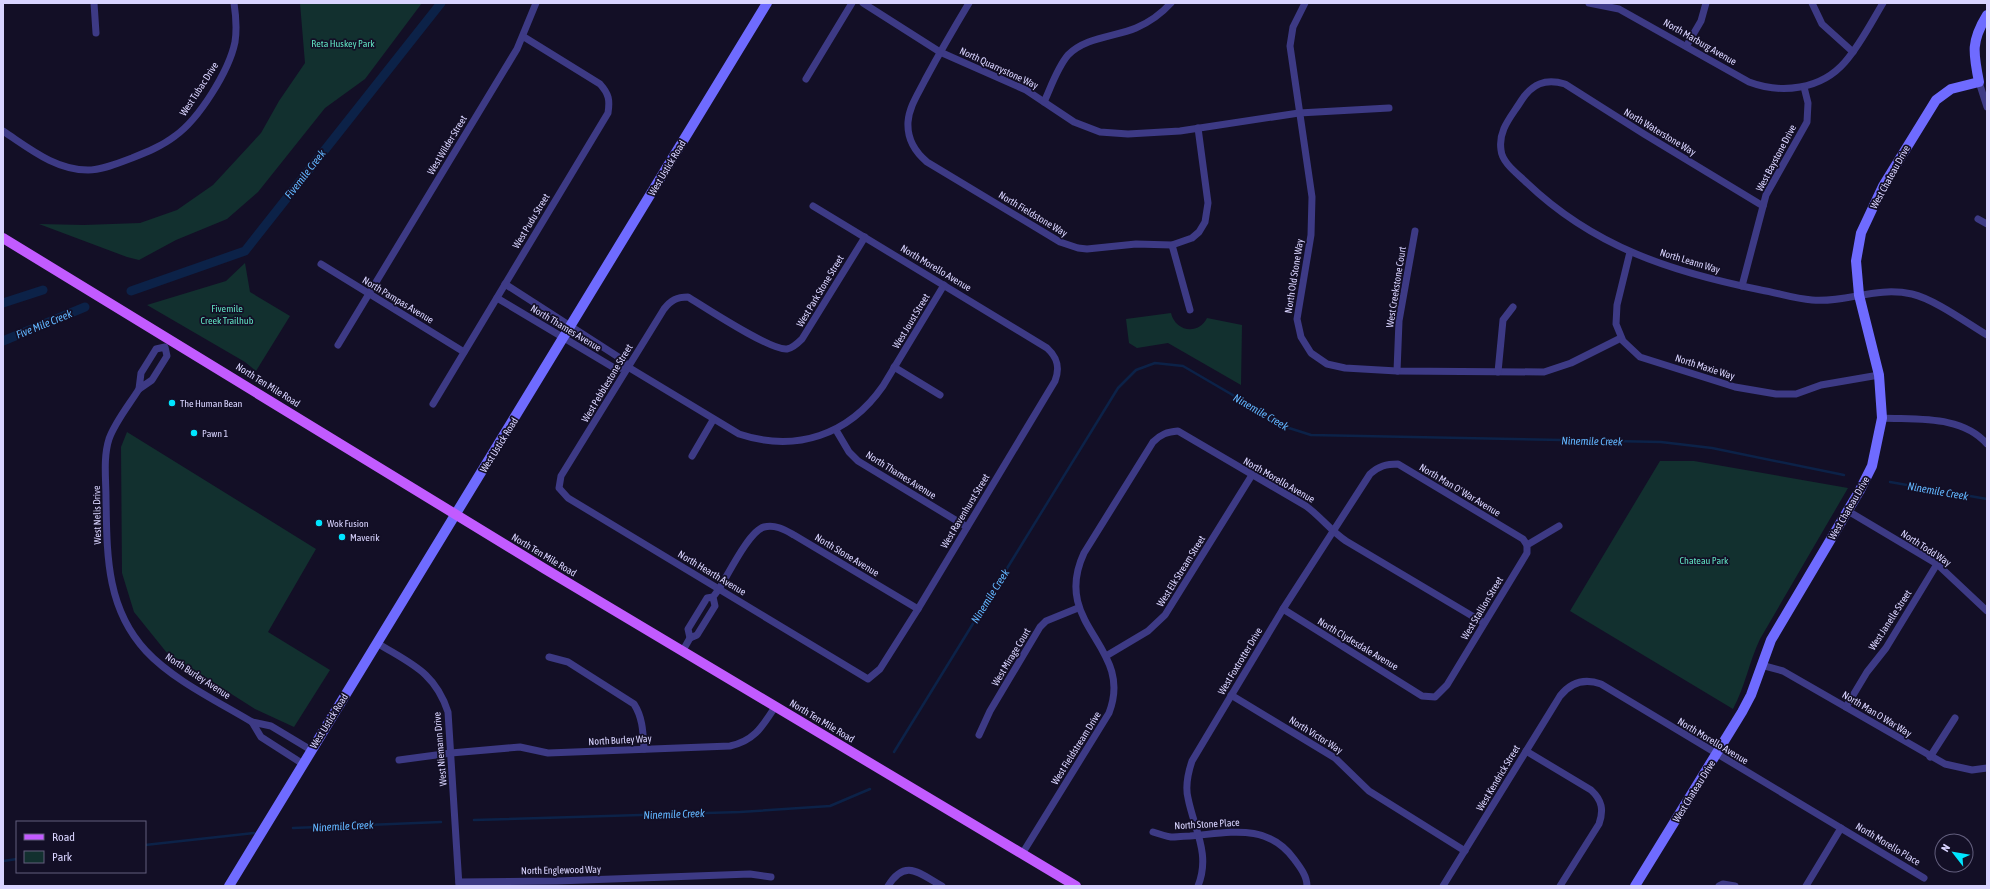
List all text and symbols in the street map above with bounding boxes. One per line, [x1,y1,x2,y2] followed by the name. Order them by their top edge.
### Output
[1662,17,1739,68] street label: North Marburg Avenue
[311,38,375,49] park label: Reta Huskey Park
[958,45,1040,91] street label: North Quarrystone Way
[178,60,221,118] street label: West Tubac Drive
[1622,106,1698,158] street label: North Waterstone Way
[425,113,469,177] street label: West Wilder Street
[1754,122,1798,193] street label: West Baystone Drive
[646,138,688,198] street label: West Ustick Road
[1868,143,1912,211] street label: West Chateau Drive
[282,147,328,201] water label: Fivemile Creek
[997,189,1069,239] street label: North Fieldstone Way
[510,192,552,250] street label: West Pudu Street
[1283,238,1305,314] street label: North Old Stone Way
[899,243,974,294] street label: North Morello Avenue
[1384,246,1408,328] street label: West Creekstone Court
[1659,247,1721,275] street label: North Leann Way
[794,253,846,329] street label: West Park Stone Street
[360,274,436,326] street label: North Pampas Avenue
[890,292,932,350] street label: West Joust Street
[201,303,254,326] park label: Fivemile Creek Trailhub
[529,303,604,354] street label: North Thames Avenue
[14,307,74,341] water label: Five Mile Creek
[579,342,635,424] street label: West Pebblestone Street
[1674,352,1736,382] street label: North Maxie Way
[234,361,302,409] street label: North Ten Mile Road
[1231,391,1291,433] water label: Ninemile Creek
[167,398,177,408] marker: The Human Bean
[180,398,243,409] place label: The Human Bean
[478,415,520,474] street label: West Ustick Road
[189,428,199,438] marker: Pawn 1
[202,428,229,439] place label: Pawn 1
[1561,434,1623,448] water label: Ninemile Creek
[864,449,938,501] street label: North Thames Avenue
[1241,455,1317,505] street label: North Morello Avenue
[1417,461,1503,519] street label: North Man O' War Avenue
[938,472,992,550] street label: West Ravenhurst Street
[1827,474,1872,541] street label: West Chateau Drive
[1907,480,1969,502] water label: Ninemile Creek
[91,485,103,545] street label: West Nelis Drive
[314,518,324,528] marker: Wok Fusion
[327,518,369,529] place label: Wok Fusion
[1899,528,1953,568] street label: North Todd Way
[510,531,579,579] street label: North Ten Mile Road
[337,532,347,542] marker: Maverik
[350,532,380,543] place label: Maverik
[813,532,881,579] street label: North Stone Avenue
[1155,533,1207,609] street label: West Elk Stream Street
[676,548,748,598] street label: North Hearth Avenue
[1680,555,1729,566] park label: Chateau Park
[969,567,1011,625] water label: Ninemile Creek
[1459,574,1505,641] street label: West Stallion Street
[1866,588,1914,652] street label: West Janelle Street
[1316,616,1401,673] street label: North Clydesdale Avenue
[1216,625,1265,696] street label: West Foxtrotter Drive
[989,626,1033,688] street label: West Mirage Court
[163,651,233,701] street label: North Burley Avenue
[1840,689,1914,739] street label: North Man O War Way
[308,691,350,750] street label: West Ustick Road
[788,697,857,745] street label: North Ten Mile Road
[1049,709,1103,787] street label: West Fieldstream Drive
[431,711,449,787] street label: West Niemann Drive
[1287,714,1345,756] street label: North Victor Way
[1676,716,1751,767] street label: North Morello Avenue
[588,733,652,747] street label: North Burley Way
[1474,743,1522,813] street label: West Kendrick Street
[1671,758,1718,824] street label: West Chateau Drive
[643,807,705,821] water label: Ninemile Creek
[1174,817,1240,831] street label: North Stone Place
[312,818,374,834] water label: Ninemile Creek
[1854,820,1923,868] street label: North Morello Place
[16,821,146,873] legend
[52,830,75,844] text: Road
[1934,833,1974,873] north arrow
[1939,842,1952,854] text: N
[52,850,73,864] text: Park
[521,864,601,876] street label: North Englewood Way

